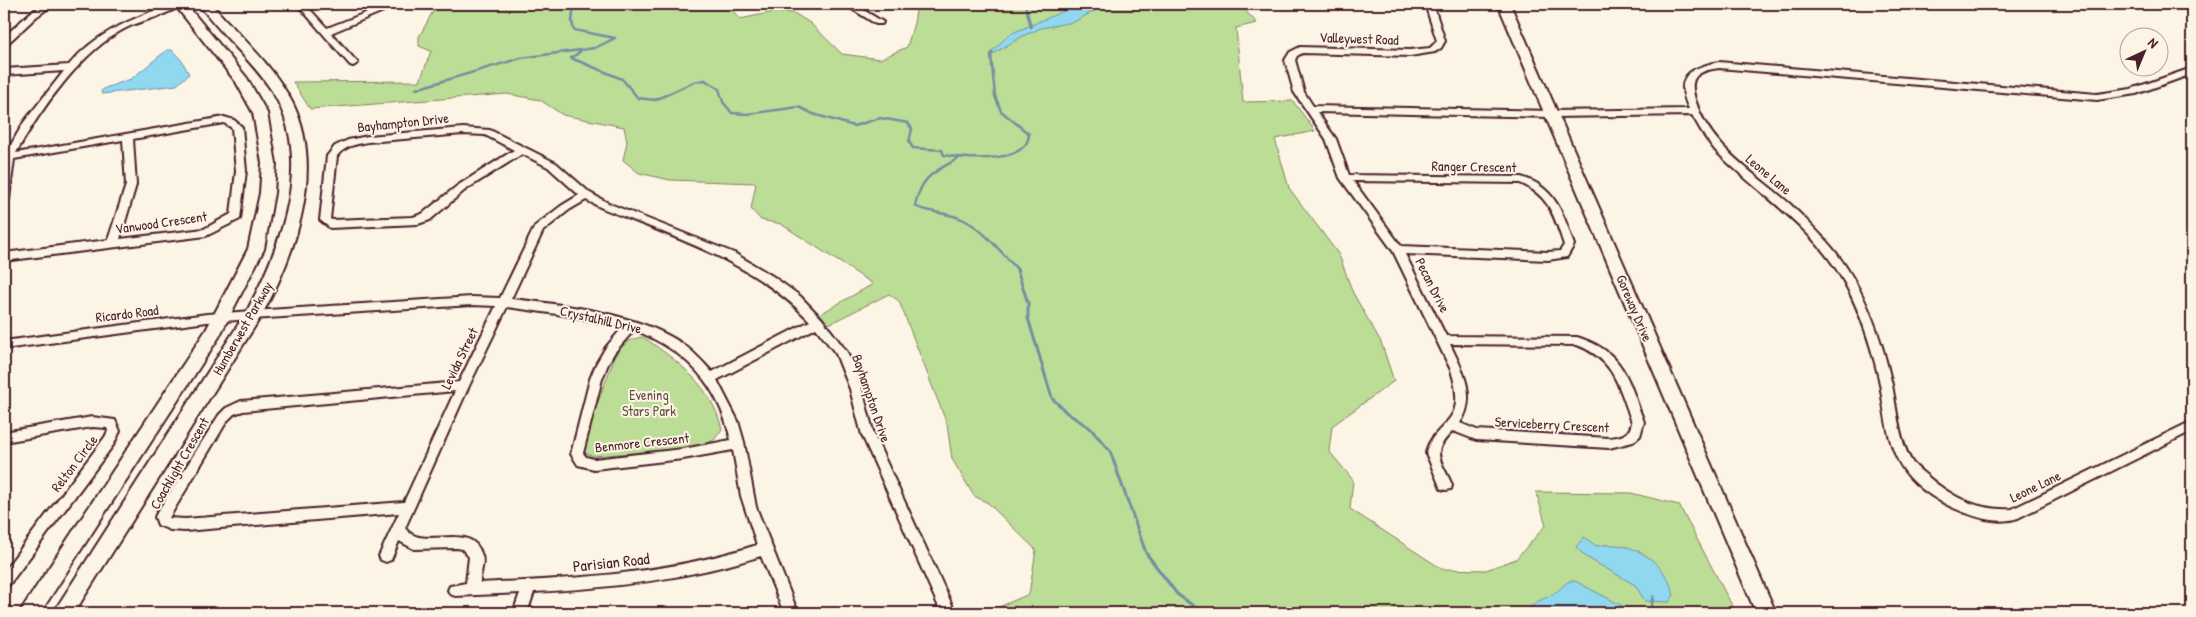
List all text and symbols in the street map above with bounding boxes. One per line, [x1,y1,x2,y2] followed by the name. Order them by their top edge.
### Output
[1319,27,1400,50] street label: Valleywest Road
[2118,28,2168,78] north arrow
[2144,33,2163,52] text: N
[356,108,450,137] street label: Bayhampton Drive
[1742,149,1796,199] street label: Leone Lane
[1431,156,1517,177] street label: Ranger Crescent
[114,206,208,238] street label: Vanwood Crescent
[1411,254,1455,316] street label: Pecan Drive
[1612,272,1658,345] street label: Goreway Drive
[207,278,277,379] street label: Humberwest Parkway
[95,300,160,326] street label: Ricardo Road
[558,300,644,339] street label: Crystalhill Drive
[436,324,482,392] street label: Levida Street
[847,352,896,445] street label: Bayhampton Drive
[622,385,676,420] park label: Evening Stars Park
[1494,412,1610,437] street label: Serviceberry Crescent
[145,413,214,513] street label: Coachlight Crescent
[594,428,690,456] street label: Benmore Crescent
[46,430,102,495] street label: Relton Circle
[2007,465,2064,506] street label: Leone Lane
[572,547,650,577] street label: Parisian Road

